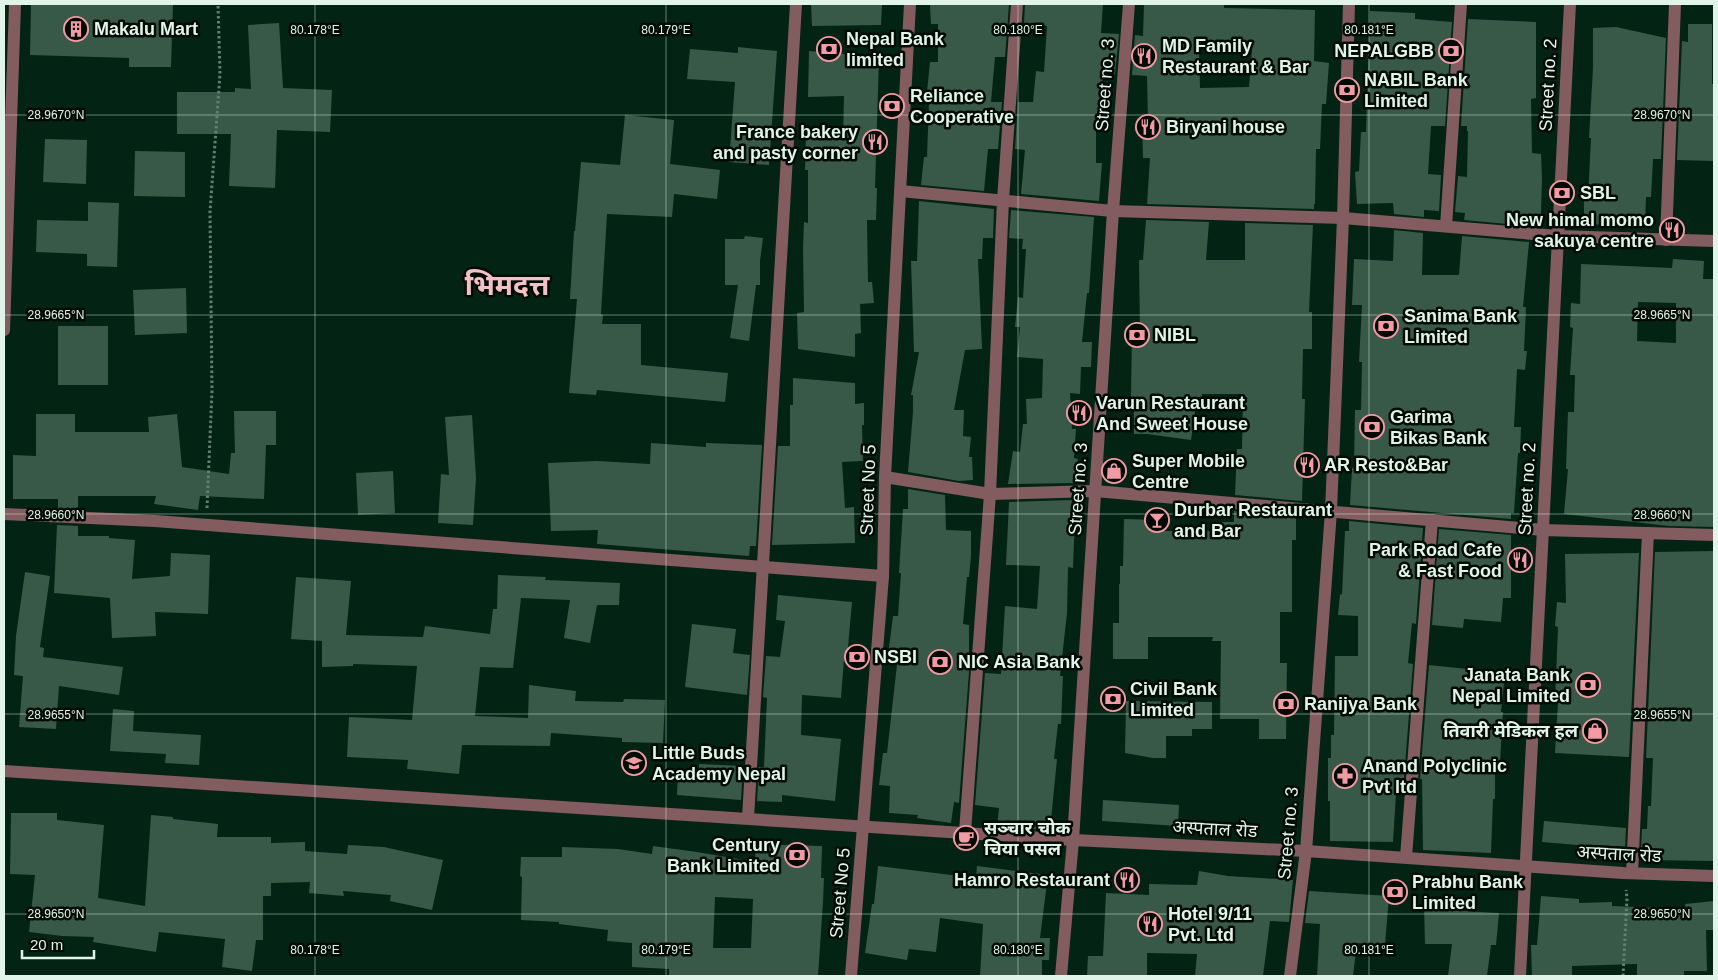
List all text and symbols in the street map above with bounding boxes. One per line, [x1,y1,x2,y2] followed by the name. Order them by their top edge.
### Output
[63,16,89,42] building icon: Makalu Mart
[94,19,198,39] place label: Makalu Mart
[290,23,340,37] text: 80.178°E
[641,23,691,37] text: 80.179°E
[993,23,1043,37] text: 80.180°E
[1344,23,1394,37] text: 80.181°E
[846,29,945,70] place label: Nepal Bank limited
[816,36,842,62] bank icon: Nepal Bank limited
[1162,36,1309,77] place label: MD Family Restaurant & Bar
[1092,38,1118,132] street label: Street no. 3
[1438,38,1464,64] bank icon: NEPALGBB
[1536,38,1560,132] street label: Street no. 2
[1334,41,1434,61] place label: NEPALGBB
[1131,43,1157,69] restaurant icon: MD Family Restaurant & Bar
[1364,70,1469,111] place label: NABIL Bank Limited
[1334,77,1360,103] bank icon: NABIL Bank Limited
[910,86,1014,127] place label: Reliance Cooperative
[879,93,905,119] bank icon: Reliance Cooperative
[28,108,84,122] text: 28.9670°N
[1634,108,1690,122] text: 28.9670°N
[1135,114,1161,140] restaurant icon: Biryani house
[1166,117,1285,137] place label: Biryani house
[713,122,858,163] place label: France bakery and pasty corner
[862,129,888,155] restaurant icon: France bakery and pasty corner
[1549,180,1575,206] bank icon: SBL
[1580,183,1616,203] place label: SBL
[1506,210,1654,251] place label: New himal momo sakuya centre
[1659,217,1685,243] restaurant icon: New himal momo sakuya centre
[465,269,550,301] district label: भिमदत्त
[1404,306,1518,347] place label: Sanima Bank Limited
[28,308,84,322] text: 28.9665°N
[1634,308,1690,322] text: 28.9665°N
[1373,313,1399,339] bank icon: Sanima Bank Limited
[1124,322,1150,348] bank icon: NIBL
[1154,325,1196,345] place label: NIBL
[1096,393,1248,434] place label: Varun Restaurant And Sweet House
[1066,400,1092,426] restaurant icon: Varun Restaurant And Sweet House
[1390,407,1488,448] place label: Garima Bikas Bank
[1359,414,1385,440] bank icon: Garima Bikas Bank
[1065,442,1091,536] street label: Street no. 3
[1515,442,1539,536] street label: Street no. 2
[856,444,880,536] street label: Street No 5
[1132,451,1245,492] place label: Super Mobile Centre
[1294,452,1320,478] restaurant icon: AR Resto&Bar
[1324,455,1448,475] place label: AR Resto&Bar
[1101,458,1127,484] shop icon: Super Mobile Centre
[1174,500,1332,541] place label: Durbar Restaurant and Bar
[1144,507,1170,533] bar icon: Durbar Restaurant and Bar
[28,508,84,522] text: 28.9660°N
[1634,508,1690,522] text: 28.9660°N
[1369,540,1502,581] place label: Park Road Cafe & Fast Food
[1507,547,1533,573] restaurant icon: Park Road Cafe & Fast Food
[844,644,870,670] bank icon: NSBI
[874,647,917,667] place label: NSBI
[927,649,953,675] bank icon: NIC Asia Bank
[958,652,1081,672] place label: NIC Asia Bank
[1452,665,1571,706] place label: Janata Bank Nepal Limited
[1575,672,1601,698] bank icon: Janata Bank Nepal Limited
[1130,679,1218,720] place label: Civil Bank Limited
[1100,686,1126,712] bank icon: Civil Bank Limited
[1273,691,1299,717] bank icon: Ranijya Bank
[1304,694,1418,714] place label: Ranijya Bank
[28,708,84,722] text: 28.9655°N
[1634,708,1690,722] text: 28.9655°N
[1582,718,1608,744] shop icon: तिवारी मेडिकल हल
[1443,721,1579,741] place label: तिवारी मेडिकल हल
[652,743,786,784] place label: Little Buds Academy Nepal
[621,750,647,776] school or university icon: Little Buds Academy Nepal
[1362,756,1507,797] place label: Anand Polyclinic Pvt ltd
[1332,763,1358,789] pharmacy icon: Anand Polyclinic Pvt ltd
[1274,786,1302,880] street label: Street no. 3
[1172,817,1258,841] street label: अस्पताल रोड
[984,818,1072,859] place label: सञ्चार चोक चिया पसल
[953,825,979,851] cafe icon: सञ्चार चोक चिया पसल
[667,835,780,876] place label: Century Bank Limited
[784,842,810,868] bank icon: Century Bank Limited
[1576,842,1662,866] street label: अस्पताल रोड
[826,847,854,939] street label: Street No 5
[1114,867,1140,893] restaurant icon: Hamro Restaurant
[954,870,1110,890] place label: Hamro Restaurant
[1412,872,1524,913] place label: Prabhu Bank Limited
[1382,879,1408,905] bank icon: Prabhu Bank Limited
[1168,904,1252,945] place label: Hotel 9/11 Pvt. Ltd
[28,907,84,921] text: 28.9650°N
[1634,907,1690,921] text: 28.9650°N
[1137,911,1163,937] restaurant icon: Hotel 9/11 Pvt. Ltd
[22,928,95,960] scale bar
[30,936,63,953] text: 20 m
[290,943,340,957] text: 80.178°E
[641,943,691,957] text: 80.179°E
[993,943,1043,957] text: 80.180°E
[1344,943,1394,957] text: 80.181°E

